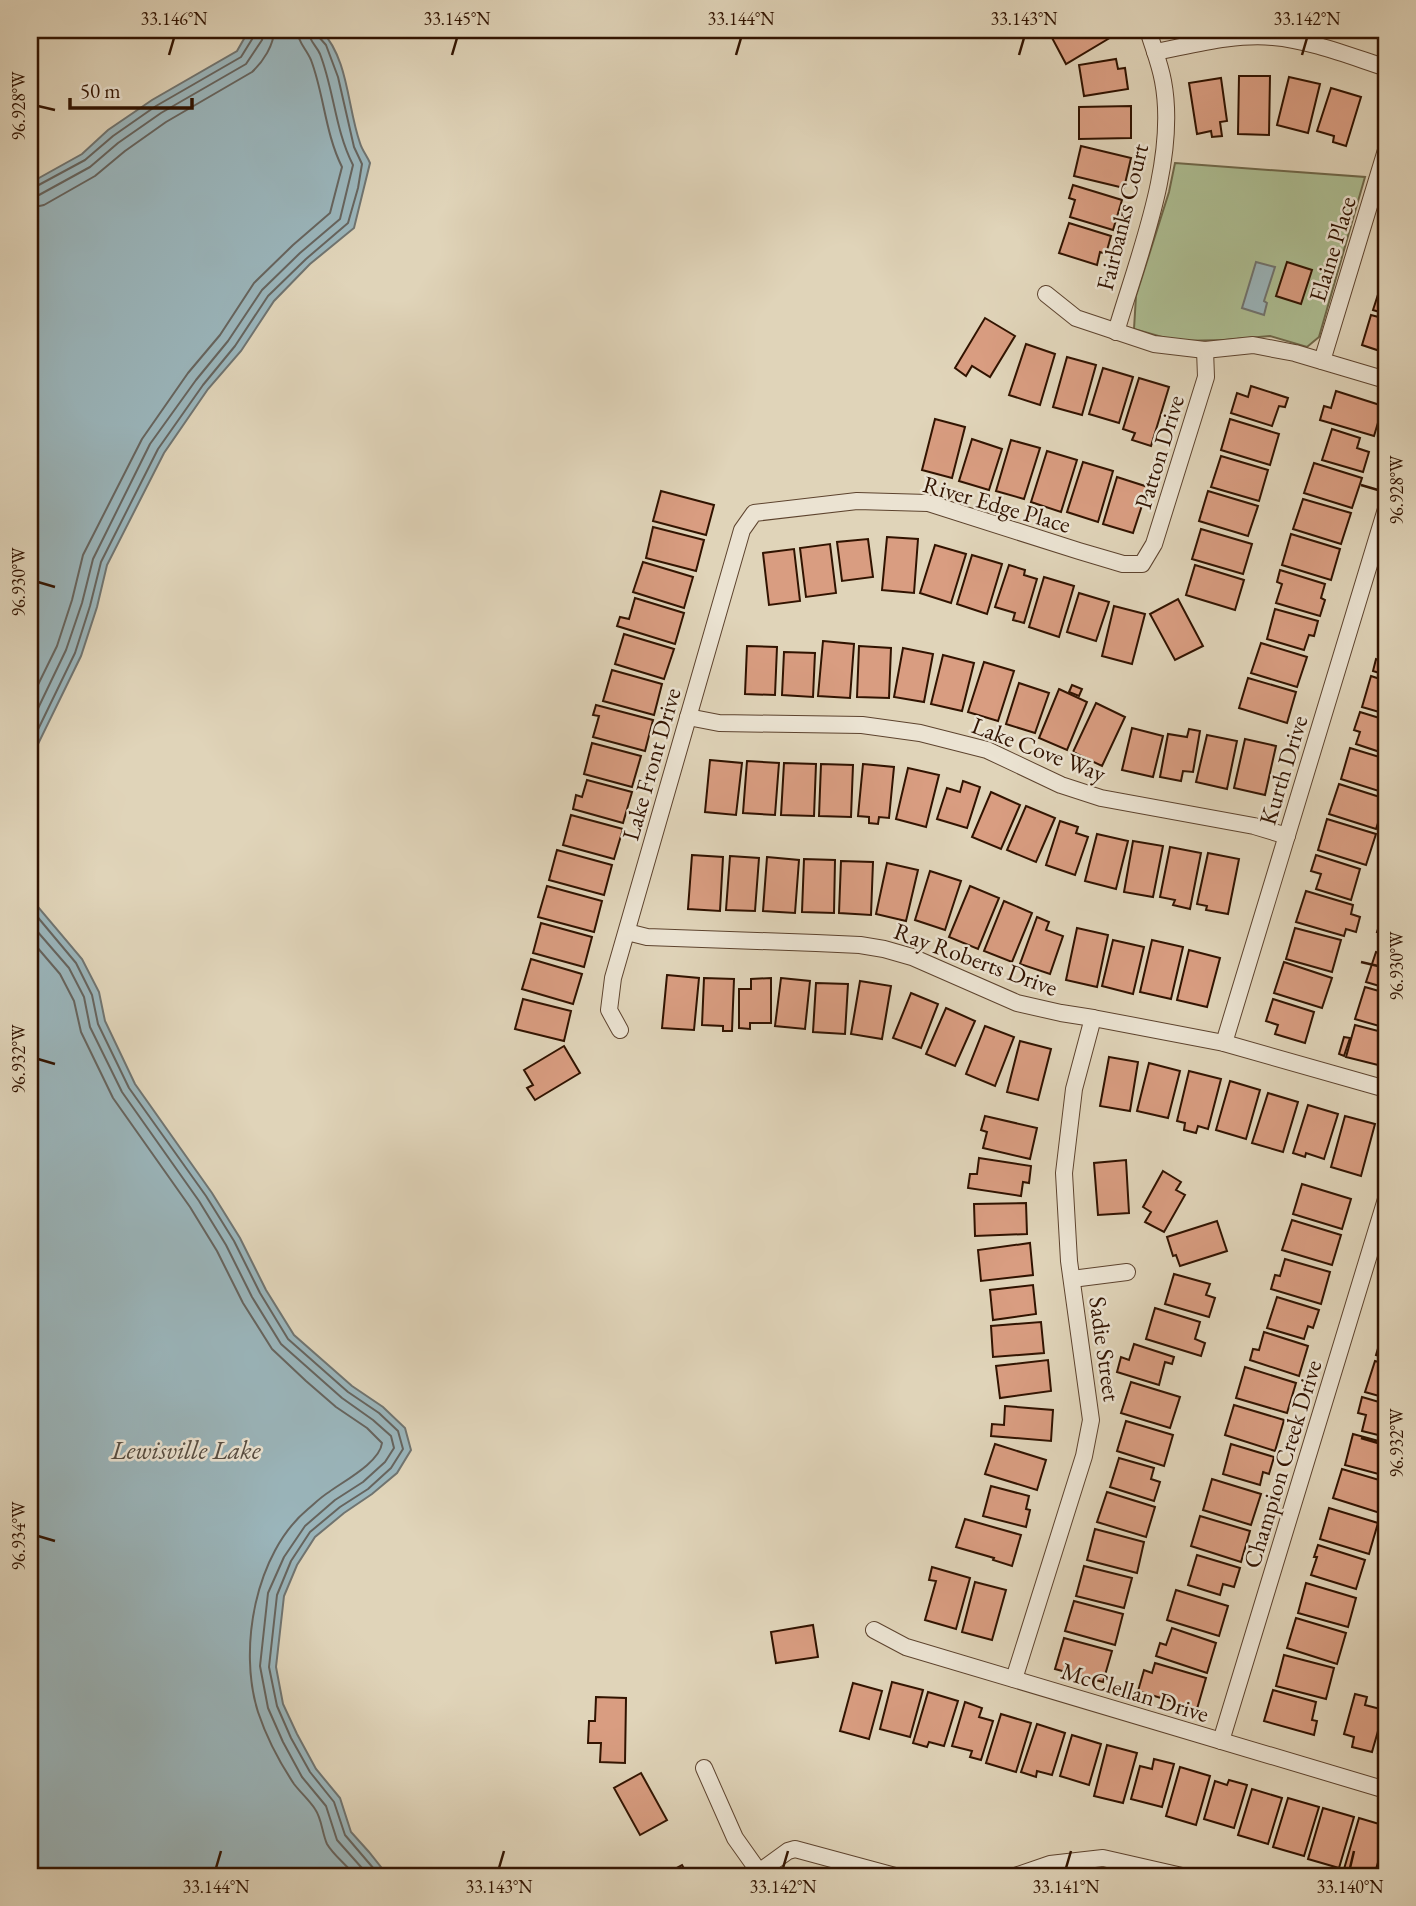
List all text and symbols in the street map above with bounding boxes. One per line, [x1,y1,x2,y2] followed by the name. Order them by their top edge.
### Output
[141,7,208,30] text: 33.146°N
[424,7,491,30] text: 33.145°N
[708,7,775,30] text: 33.144°N
[991,7,1058,30] text: 33.143°N
[1274,7,1341,30] text: 33.142°N
[70,66,192,110] scale bar
[7,71,30,141] text: 96.928°W
[80,77,121,104] text: 50 m
[1089,140,1155,294] street label: Fairbanks Court
[1301,192,1363,306] street label: Elaine Place
[1127,391,1191,513] street label: Patton Drive
[1385,455,1408,525] text: 96.928°W
[920,468,1074,540] street label: River Edge Place
[7,547,30,617] text: 96.930°W
[614,684,688,844] street label: Lake Front Drive
[968,709,1111,789] street label: Lake Cove Way
[1252,711,1314,829] street label: Kurth Drive
[890,915,1062,1003] street label: Ray Roberts Drive
[1385,931,1408,1001] text: 96.930°W
[7,1024,30,1094] text: 96.932°W
[1082,1295,1128,1404] street label: Sadie Street
[1236,1356,1328,1572] street label: Champion Creek Drive
[1385,1408,1408,1478] text: 96.932°W
[110,1433,262,1467] water label: Lewisville Lake
[7,1501,30,1571] text: 96.934°W
[1057,1655,1213,1729] street label: McClellan Drive
[183,1875,250,1898] text: 33.144°N
[466,1875,533,1898] text: 33.143°N
[750,1875,817,1898] text: 33.142°N
[1033,1875,1100,1898] text: 33.141°N
[1317,1875,1384,1898] text: 33.140°N

